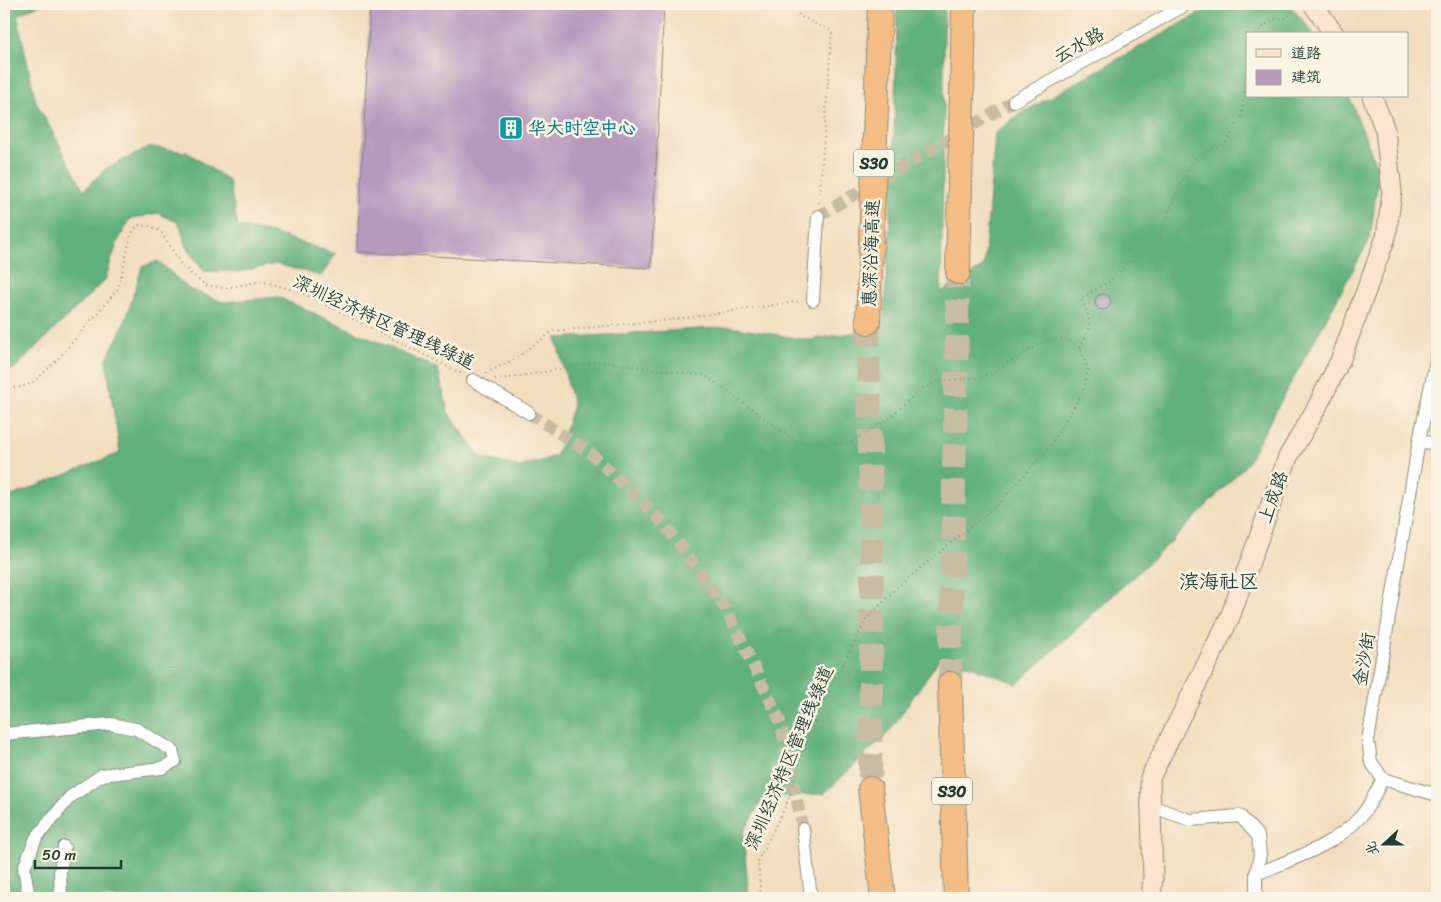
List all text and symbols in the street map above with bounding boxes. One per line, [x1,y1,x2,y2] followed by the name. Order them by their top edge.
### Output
[1048,18,1110,72] street label: 云水路
[1246,32,1408,98] legend
[1291,40,1321,66] text: 道路
[1291,64,1321,90] text: 建筑
[528,112,636,144] place label: 华大时空中心
[498,115,524,141] building icon: 华大时空中心
[854,150,894,177] road number: S30
[853,198,889,308] street label: 惠深沿海高速
[288,266,480,378] street label: 深圳经济特区管理线绿道
[1249,466,1297,528] street label: 上成路
[1179,564,1259,599] district label: 滨海社区
[1344,630,1384,688] street label: 金沙街
[736,661,842,855] street label: 深圳经济特区管理线绿道
[932,778,972,804] road number: S30
[1358,820,1408,870] north arrow
[35,837,121,869] scale bar
[1358,837,1387,859] text: 北
[42,842,77,868] text: 50 m

